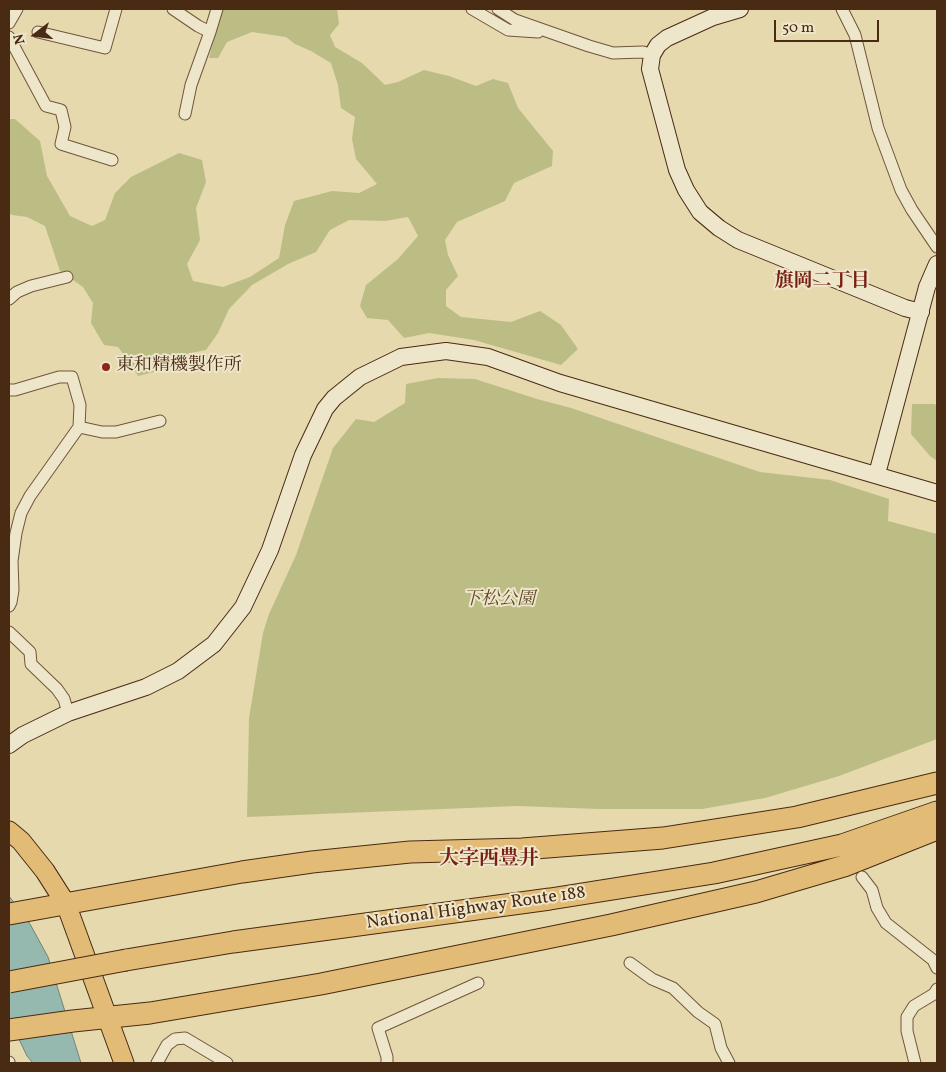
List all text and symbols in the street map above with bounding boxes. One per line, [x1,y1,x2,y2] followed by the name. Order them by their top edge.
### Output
[10,10,60,60] north arrow
[776,10,881,42] scale bar
[782,18,814,39] text: 50 m
[10,32,31,46] text: N
[775,272,869,294] district label: 旗岡二丁目
[116,356,242,378] place label: 東和精機製作所
[100,361,112,373] marker: 東和精機製作所
[463,590,535,612] park label: 下松公園
[439,848,539,872] district label: 大字西豊井
[365,883,587,935] street label: National Highway Route 188

